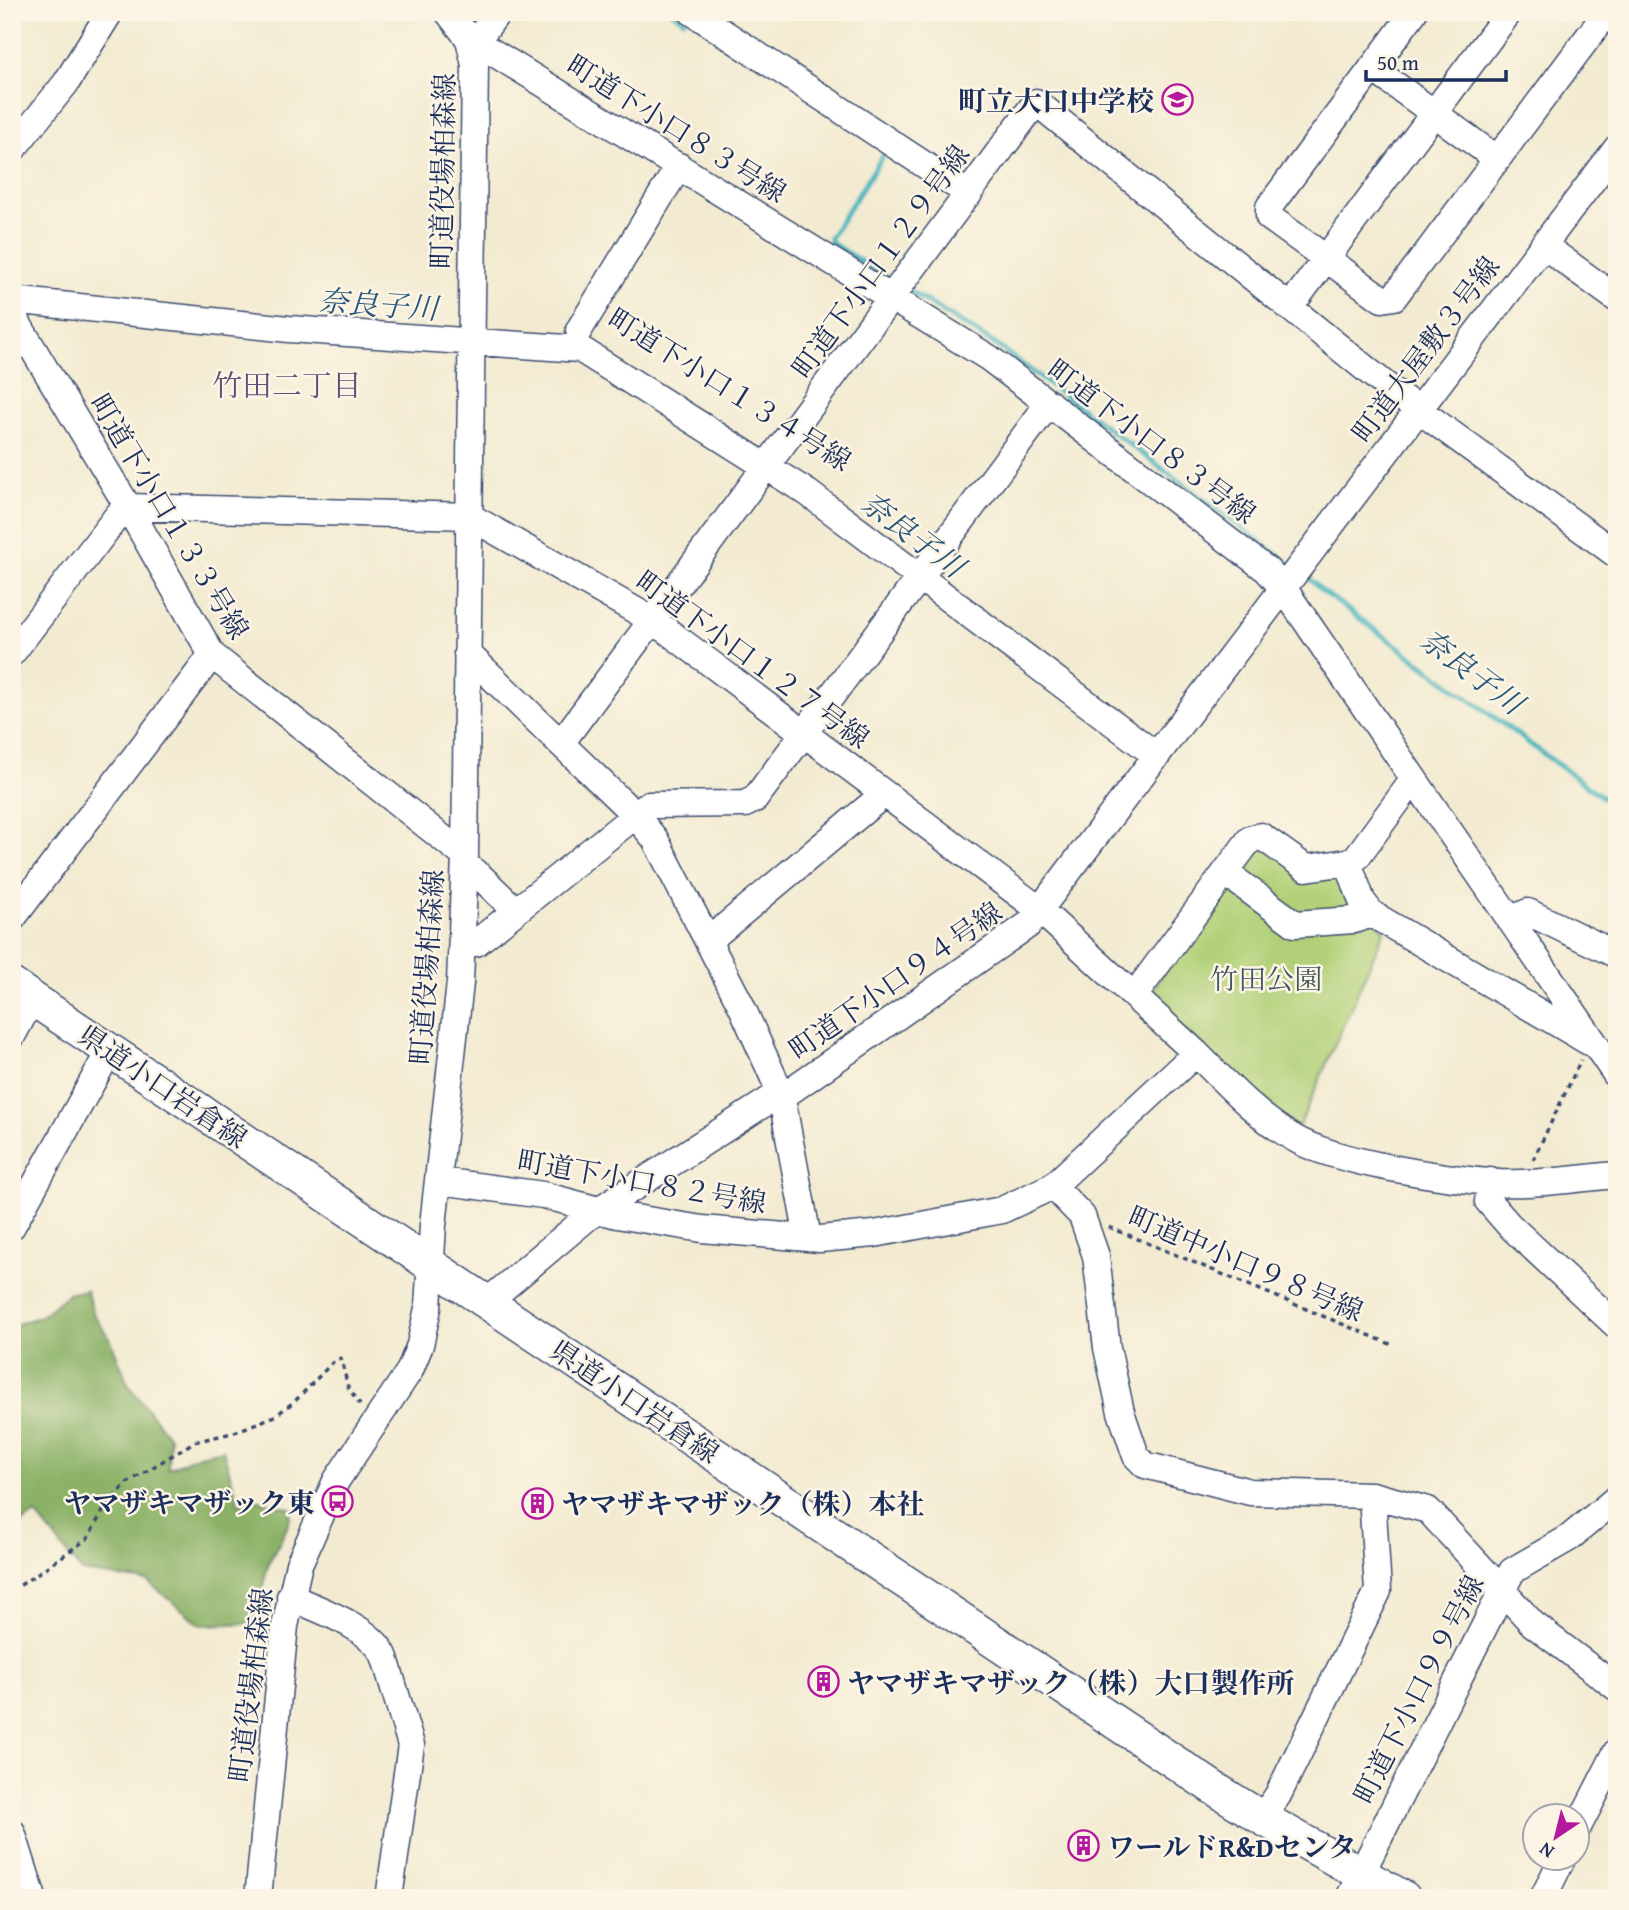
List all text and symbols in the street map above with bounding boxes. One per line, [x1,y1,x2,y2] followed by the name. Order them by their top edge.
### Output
[1366,38,1506,82] scale bar
[559,44,795,212] street label: 町道下小口８３号線
[1377,47,1419,78] text: 50 m
[420,73,464,269] street label: 町道役場柏森線
[958,80,1154,121] place label: 町立大口中学校
[1160,83,1194,117] school or university icon: 町立大口中学校
[781,136,979,386] street label: 町道下小口１２９号線
[1341,247,1509,451] street label: 町道大屋敷３号線
[317,278,442,330] water label: 奈良子川
[600,297,860,481] street label: 町道下小口１３４号線
[1039,349,1265,533] street label: 町道下小口８３号線
[212,363,362,407] district label: 竹田二丁目
[80,385,260,647] street label: 町道下小口１３３号線
[852,480,977,589] water label: 奈良子川
[628,560,878,758] street label: 町道下小口１２７号線
[1411,617,1536,726] water label: 奈良子川
[399,868,453,1066] street label: 町道役場柏森線
[780,891,1010,1069] street label: 町道下小口９４号線
[1210,958,1322,999] park label: 竹田公園
[70,1014,256,1158] street label: 県道小口岩倉線
[514,1139,770,1223] street label: 町道下小口８２号線
[1122,1195,1370,1331] street label: 町道中小口９８号線
[542,1329,728,1473] street label: 県道小口岩倉線
[64,1482,315,1523] place label: ヤマザキマザック東
[561,1483,924,1524] place label: ヤマザキマザック（株）本社
[321,1485,355,1519] bus stop icon: ヤマザキマザック東
[521,1486,555,1520] building icon: ヤマザキマザック（株）本社
[1343,1567,1493,1811] street label: 町道下小口９９号線
[218,1585,282,1785] street label: 町道役場柏森線
[847,1662,1294,1703] place label: ヤマザキマザック（株）大口製作所
[807,1665,841,1699] building icon: ヤマザキマザック（株）大口製作所
[1520,1801,1590,1871] north arrow
[1107,1826,1357,1867] place label: ワールドR&Dセンタ
[1067,1829,1101,1863] building icon: ワールドR&Dセンタ
[1533,1836,1559,1866] text: N

